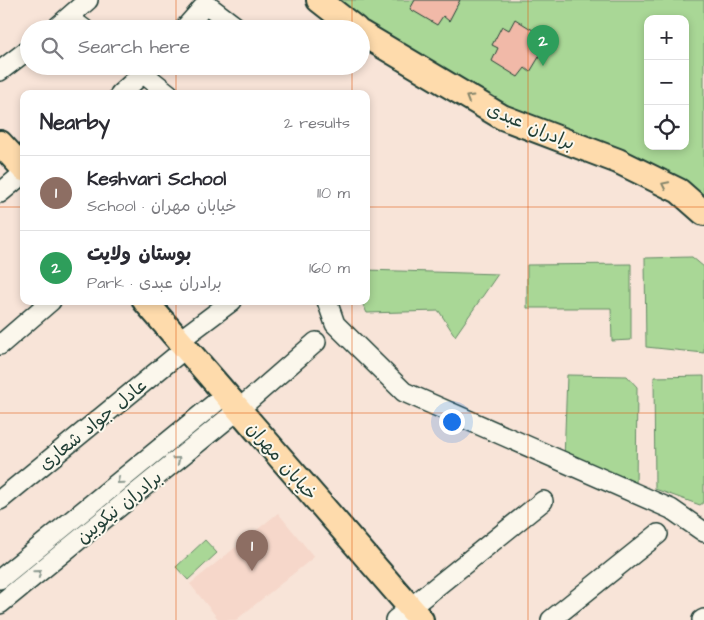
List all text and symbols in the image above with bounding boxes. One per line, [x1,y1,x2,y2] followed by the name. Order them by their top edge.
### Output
[644,15,689,150] map controls
[644,15,689,60] button: +
[20,20,370,75] search box
[527,25,559,66] pin: 2
[38,34,66,62] icon: search
[78,34,190,61] text: Search here
[644,60,689,105] button: −
[465,94,474,104] one-way arrow
[483,97,579,156] street label: برادران عبدی
[644,105,689,150] button: locate
[40,108,110,137] text: Nearby
[284,112,350,134] text: 2 results
[87,166,226,193] text: Keshvari School
[661,181,670,191] one-way arrow
[55,182,57,204] text: 1
[317,182,350,204] text: 110 m
[87,195,236,217] text: School · خیابان مهران
[87,241,191,268] text: بوستان ولایت
[51,257,61,279] text: 2
[309,257,350,279] text: 160 m
[87,272,222,294] text: Park · برادران عبدی
[33,373,153,476] street label: عادل جواد شعاری
[439,409,465,435] your location
[241,417,323,506] street label: خیابان مهران
[171,457,180,465] one-way arrow
[71,465,167,550] street label: برادران نیکوبین
[116,476,125,485] one-way arrow
[236,530,268,571] pin: 1
[32,571,41,579] one-way arrow

